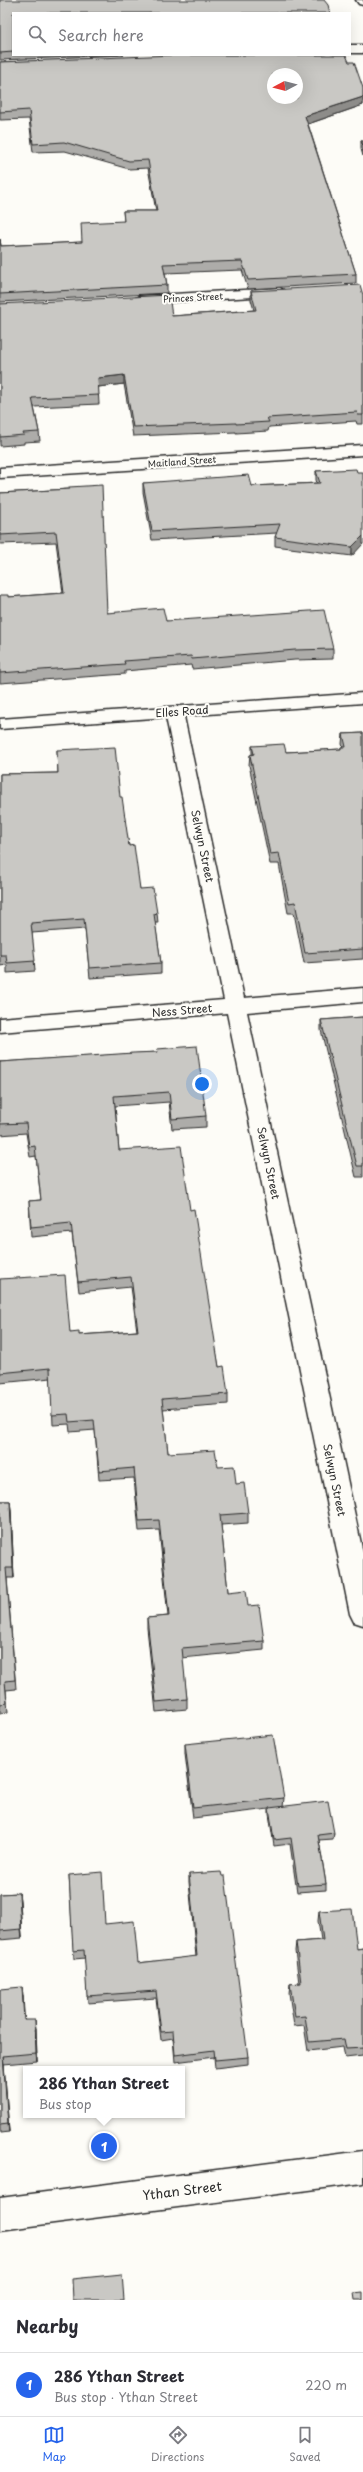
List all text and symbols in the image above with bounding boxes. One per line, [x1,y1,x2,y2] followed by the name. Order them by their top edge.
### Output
[12,12,351,56] search box
[26,23,48,45] icon: search
[58,23,144,46] text: Search here
[267,68,303,104] north arrow
[163,288,224,306] street label: Princes Street
[147,452,217,470] street label: Maitland Street
[155,701,209,721] street label: Elles Road
[187,808,219,884] street label: Selwyn Street
[151,999,213,1021] street label: Ness Street
[192,1074,212,1094] your location
[253,1125,285,1201] street label: Selwyn Street
[319,1442,351,1518] street label: Selwyn Street
[23,2066,185,2118] popup
[39,2071,169,2094] text: 286 Ythan Street
[39,2094,92,2113] text: Bus stop
[91,2131,117,2161] pin: 1
[141,2176,223,2204] street label: Ythan Street
[16,2313,78,2339] text: Nearby
[54,2364,185,2387] text: 286 Ythan Street
[26,2375,32,2394] text: 1
[305,2375,347,2394] text: 220 m
[54,2387,198,2406] text: Bus stop · Ythan Street
[42,2424,66,2465] tab: Map
[151,2424,204,2465] tab: Directions
[289,2424,321,2465] tab: Saved

